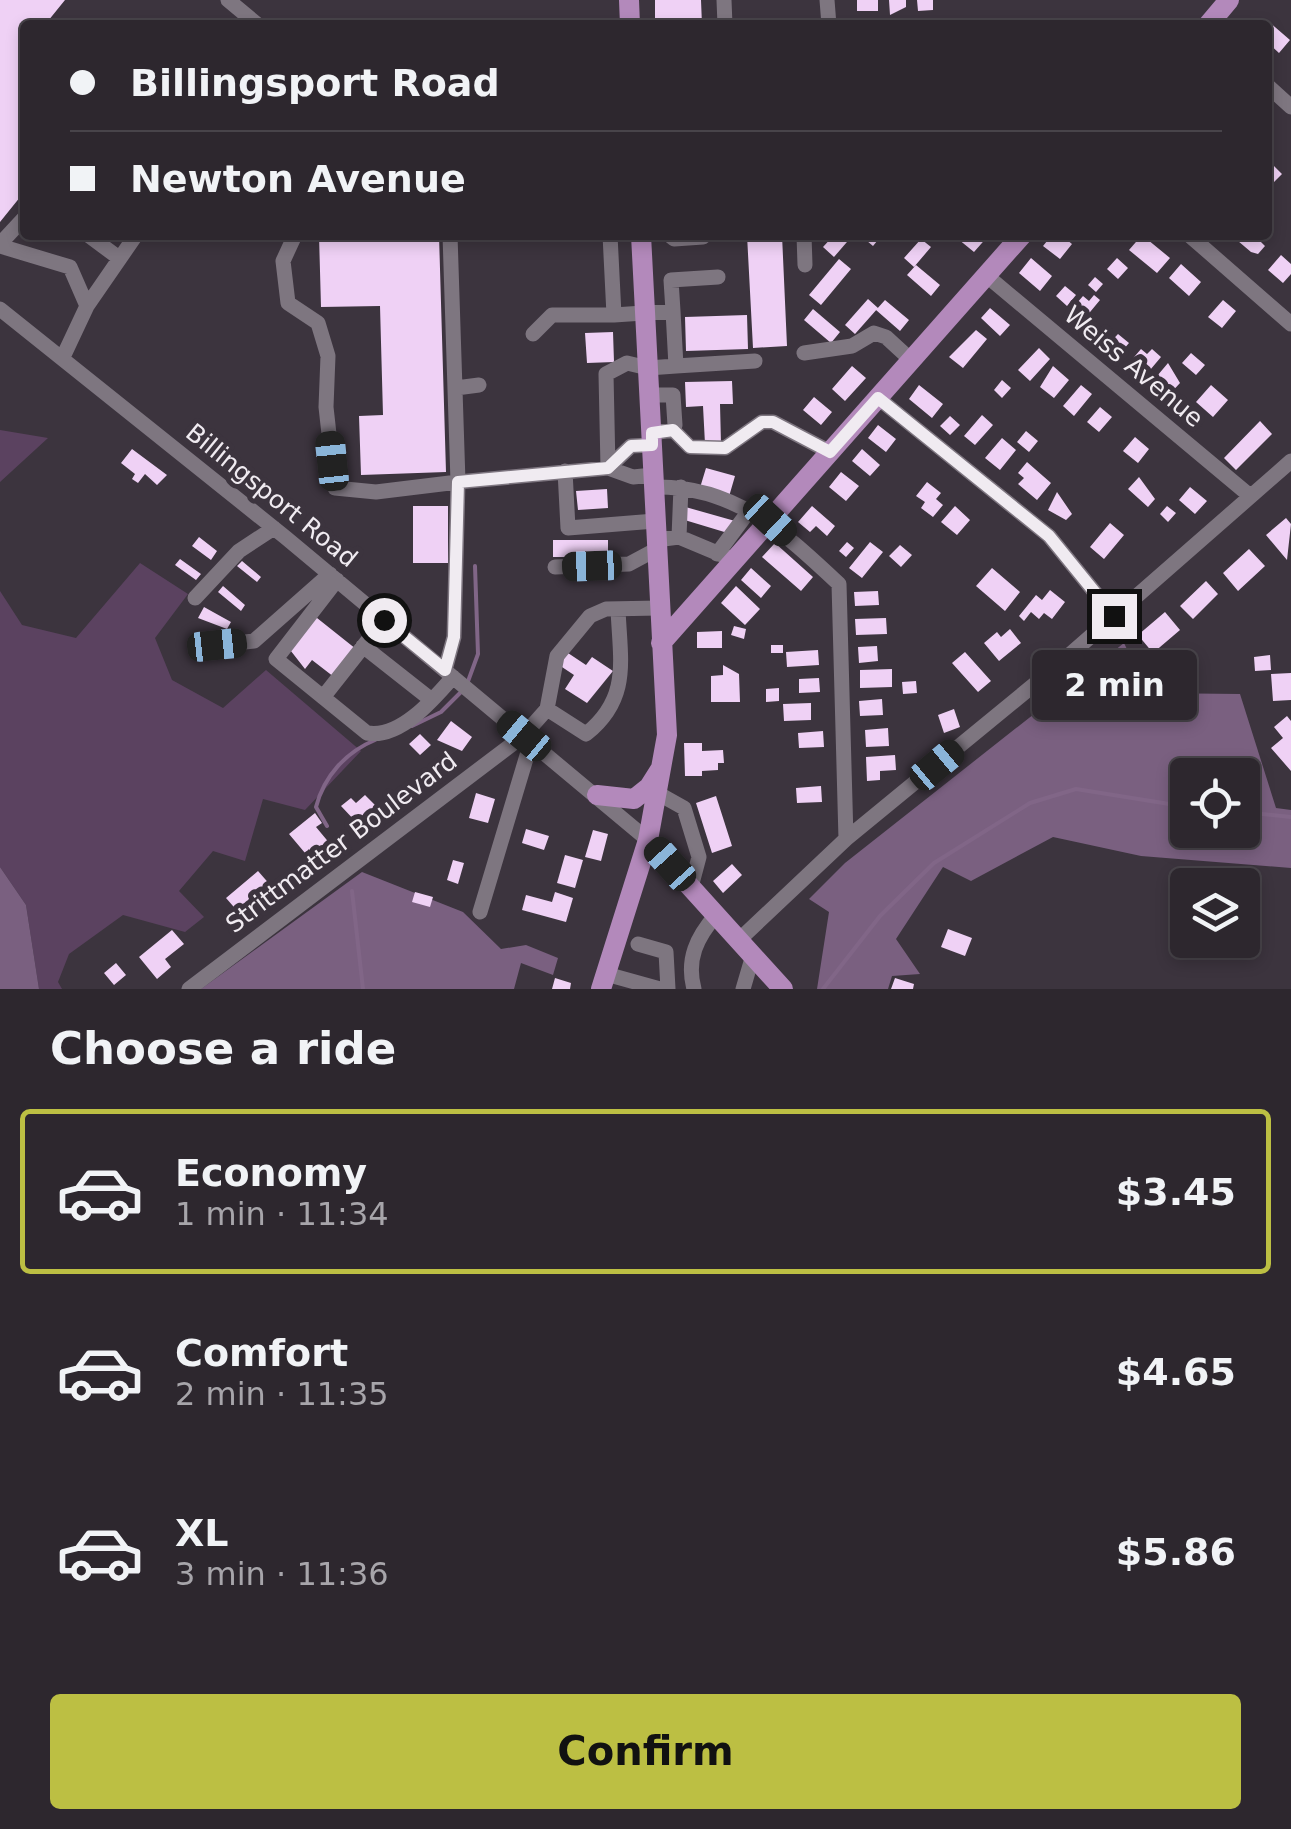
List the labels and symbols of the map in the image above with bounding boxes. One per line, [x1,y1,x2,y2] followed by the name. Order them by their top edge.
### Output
[1058,300,1209,433] street label: Weiss Avenue
[180,418,363,573] street label: Billingsport Road
[314,430,350,492] car
[738,489,802,551] car
[561,550,623,582] car
[1092,594,1137,639] route end
[362,598,407,643] route start
[186,627,248,663] car
[1032,651,1196,721] callout: 2 min
[491,705,557,767] car
[904,734,970,796] car
[220,746,463,939] street label: Strittmatter Boulevard
[639,832,701,896] car

